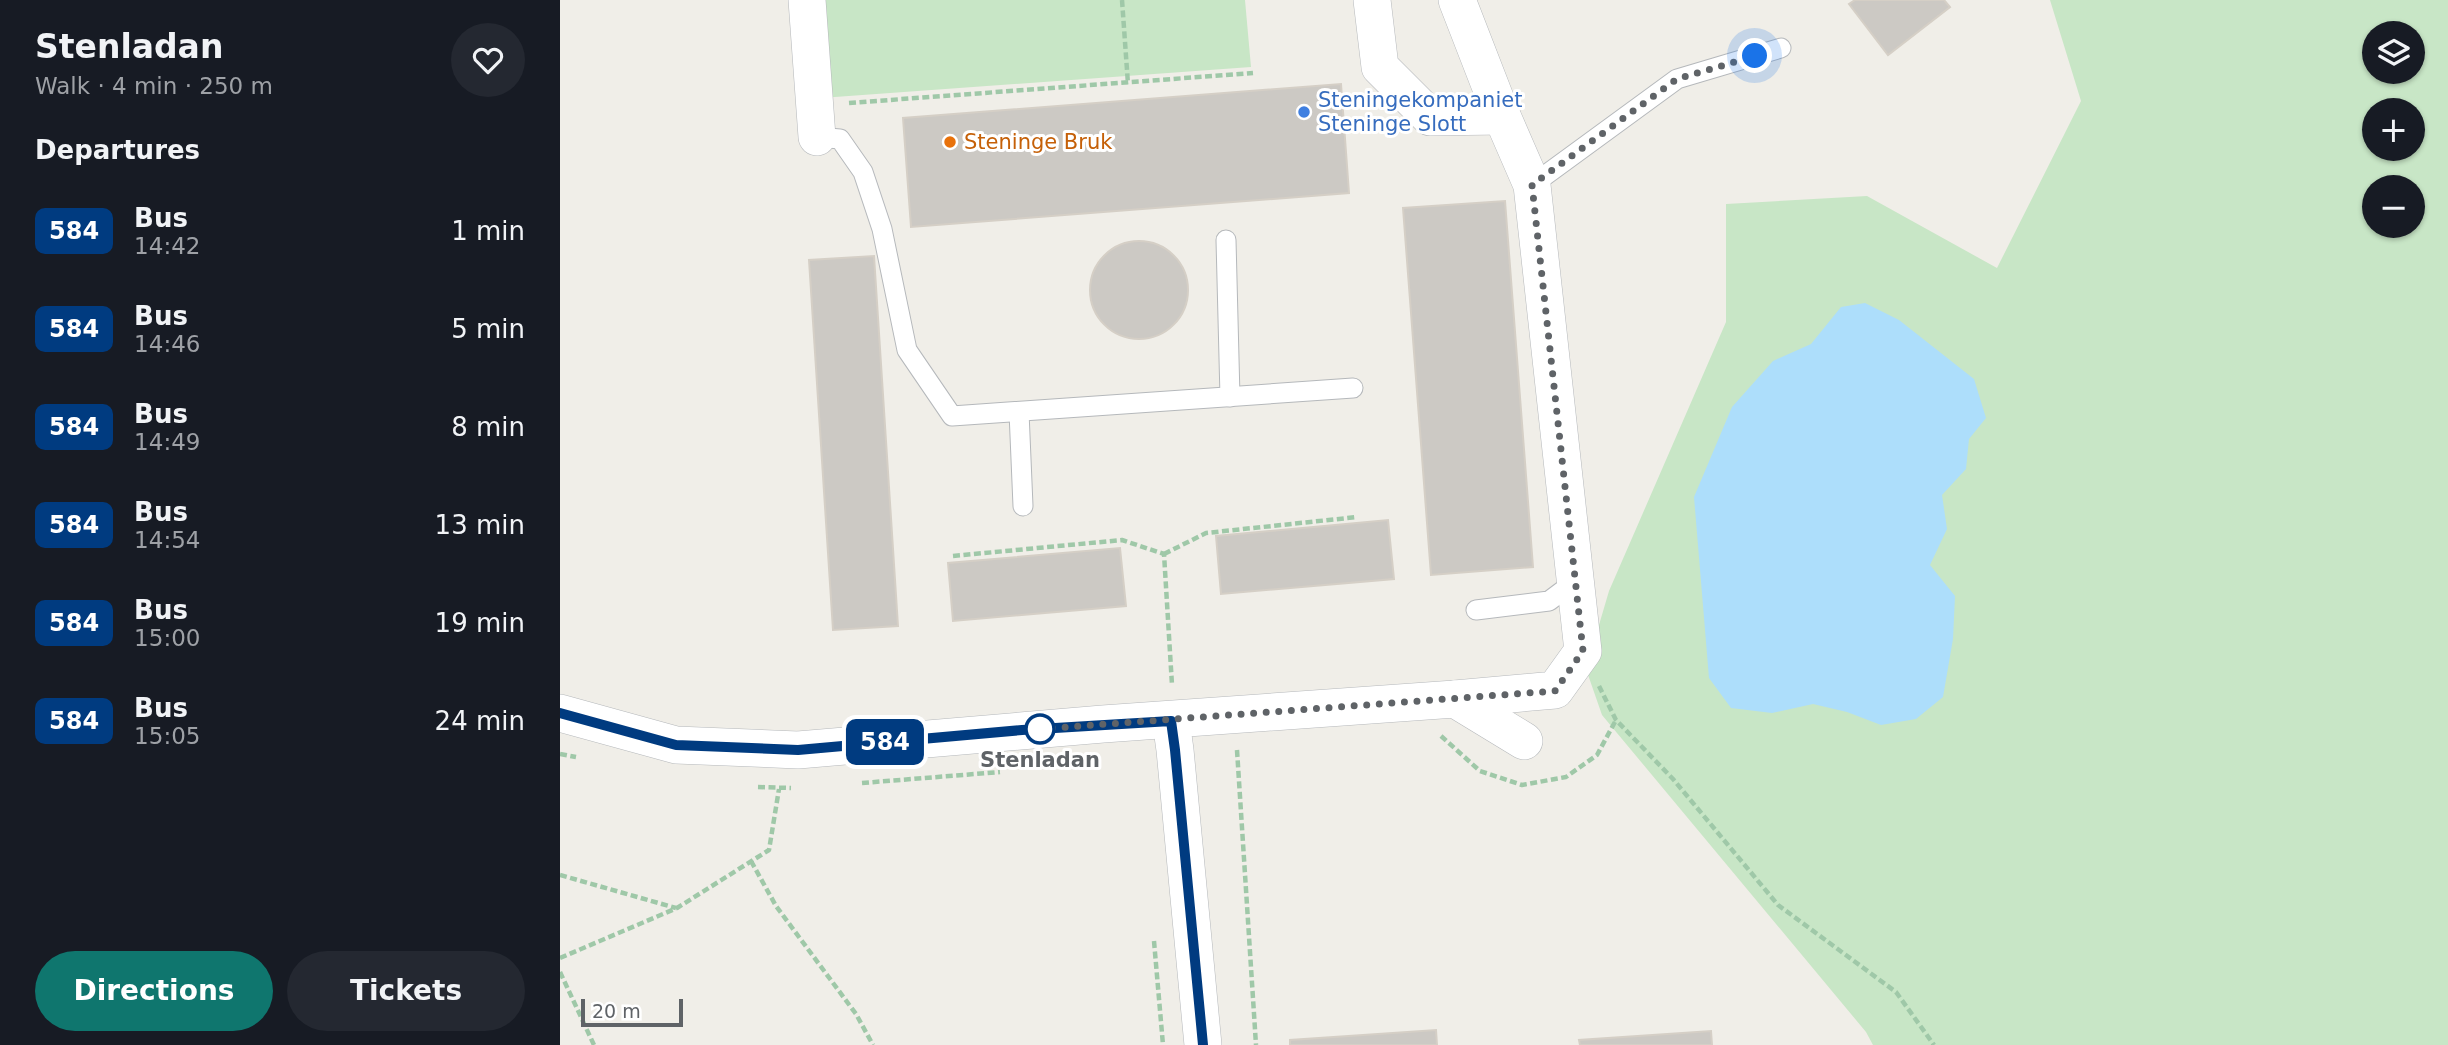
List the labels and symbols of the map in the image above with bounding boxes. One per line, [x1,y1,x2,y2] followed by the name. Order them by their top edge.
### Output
[1737,38,1772,73] your location
[1318,88,1522,136] place label: Steningekompaniet Steninge Slott
[1296,104,1312,120] marker: Steningekompaniet Steninge Slott
[964,130,1113,154] place label: Steninge Bruk
[942,134,958,150] marker: Steninge Bruk
[1025,714,1055,744] marker: Stenladan
[845,719,925,765] line badge: 584
[980,748,1100,772] place label: Stenladan
[581,996,682,1028] scale bar

